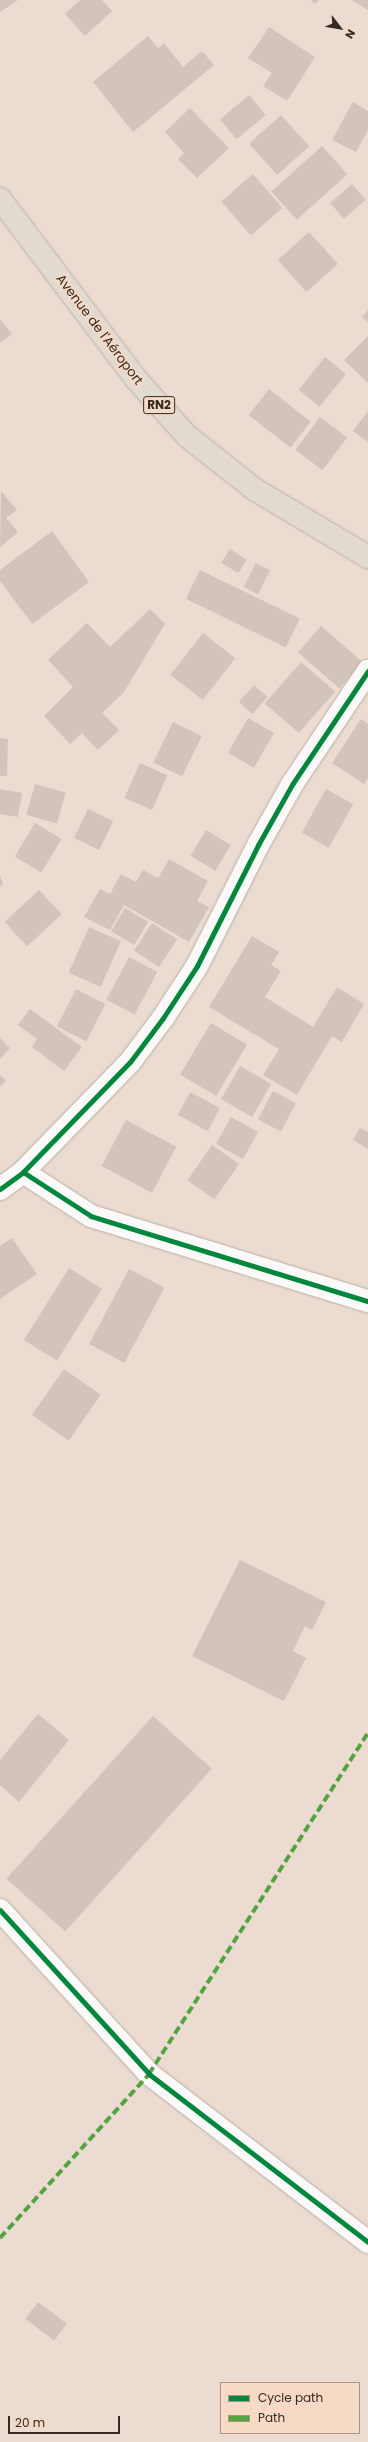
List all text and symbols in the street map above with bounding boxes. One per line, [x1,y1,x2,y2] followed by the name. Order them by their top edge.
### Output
[320,8,360,48] north arrow
[341,27,359,42] text: N
[52,272,146,388] street label: Avenue de l'Aéroport
[143,395,175,415] road number: RN2
[220,2382,360,2434] legend
[258,2389,323,2406] text: Cycle path
[10,2408,122,2434] scale bar
[258,2409,285,2426] text: Path
[15,2414,45,2431] text: 20 m

